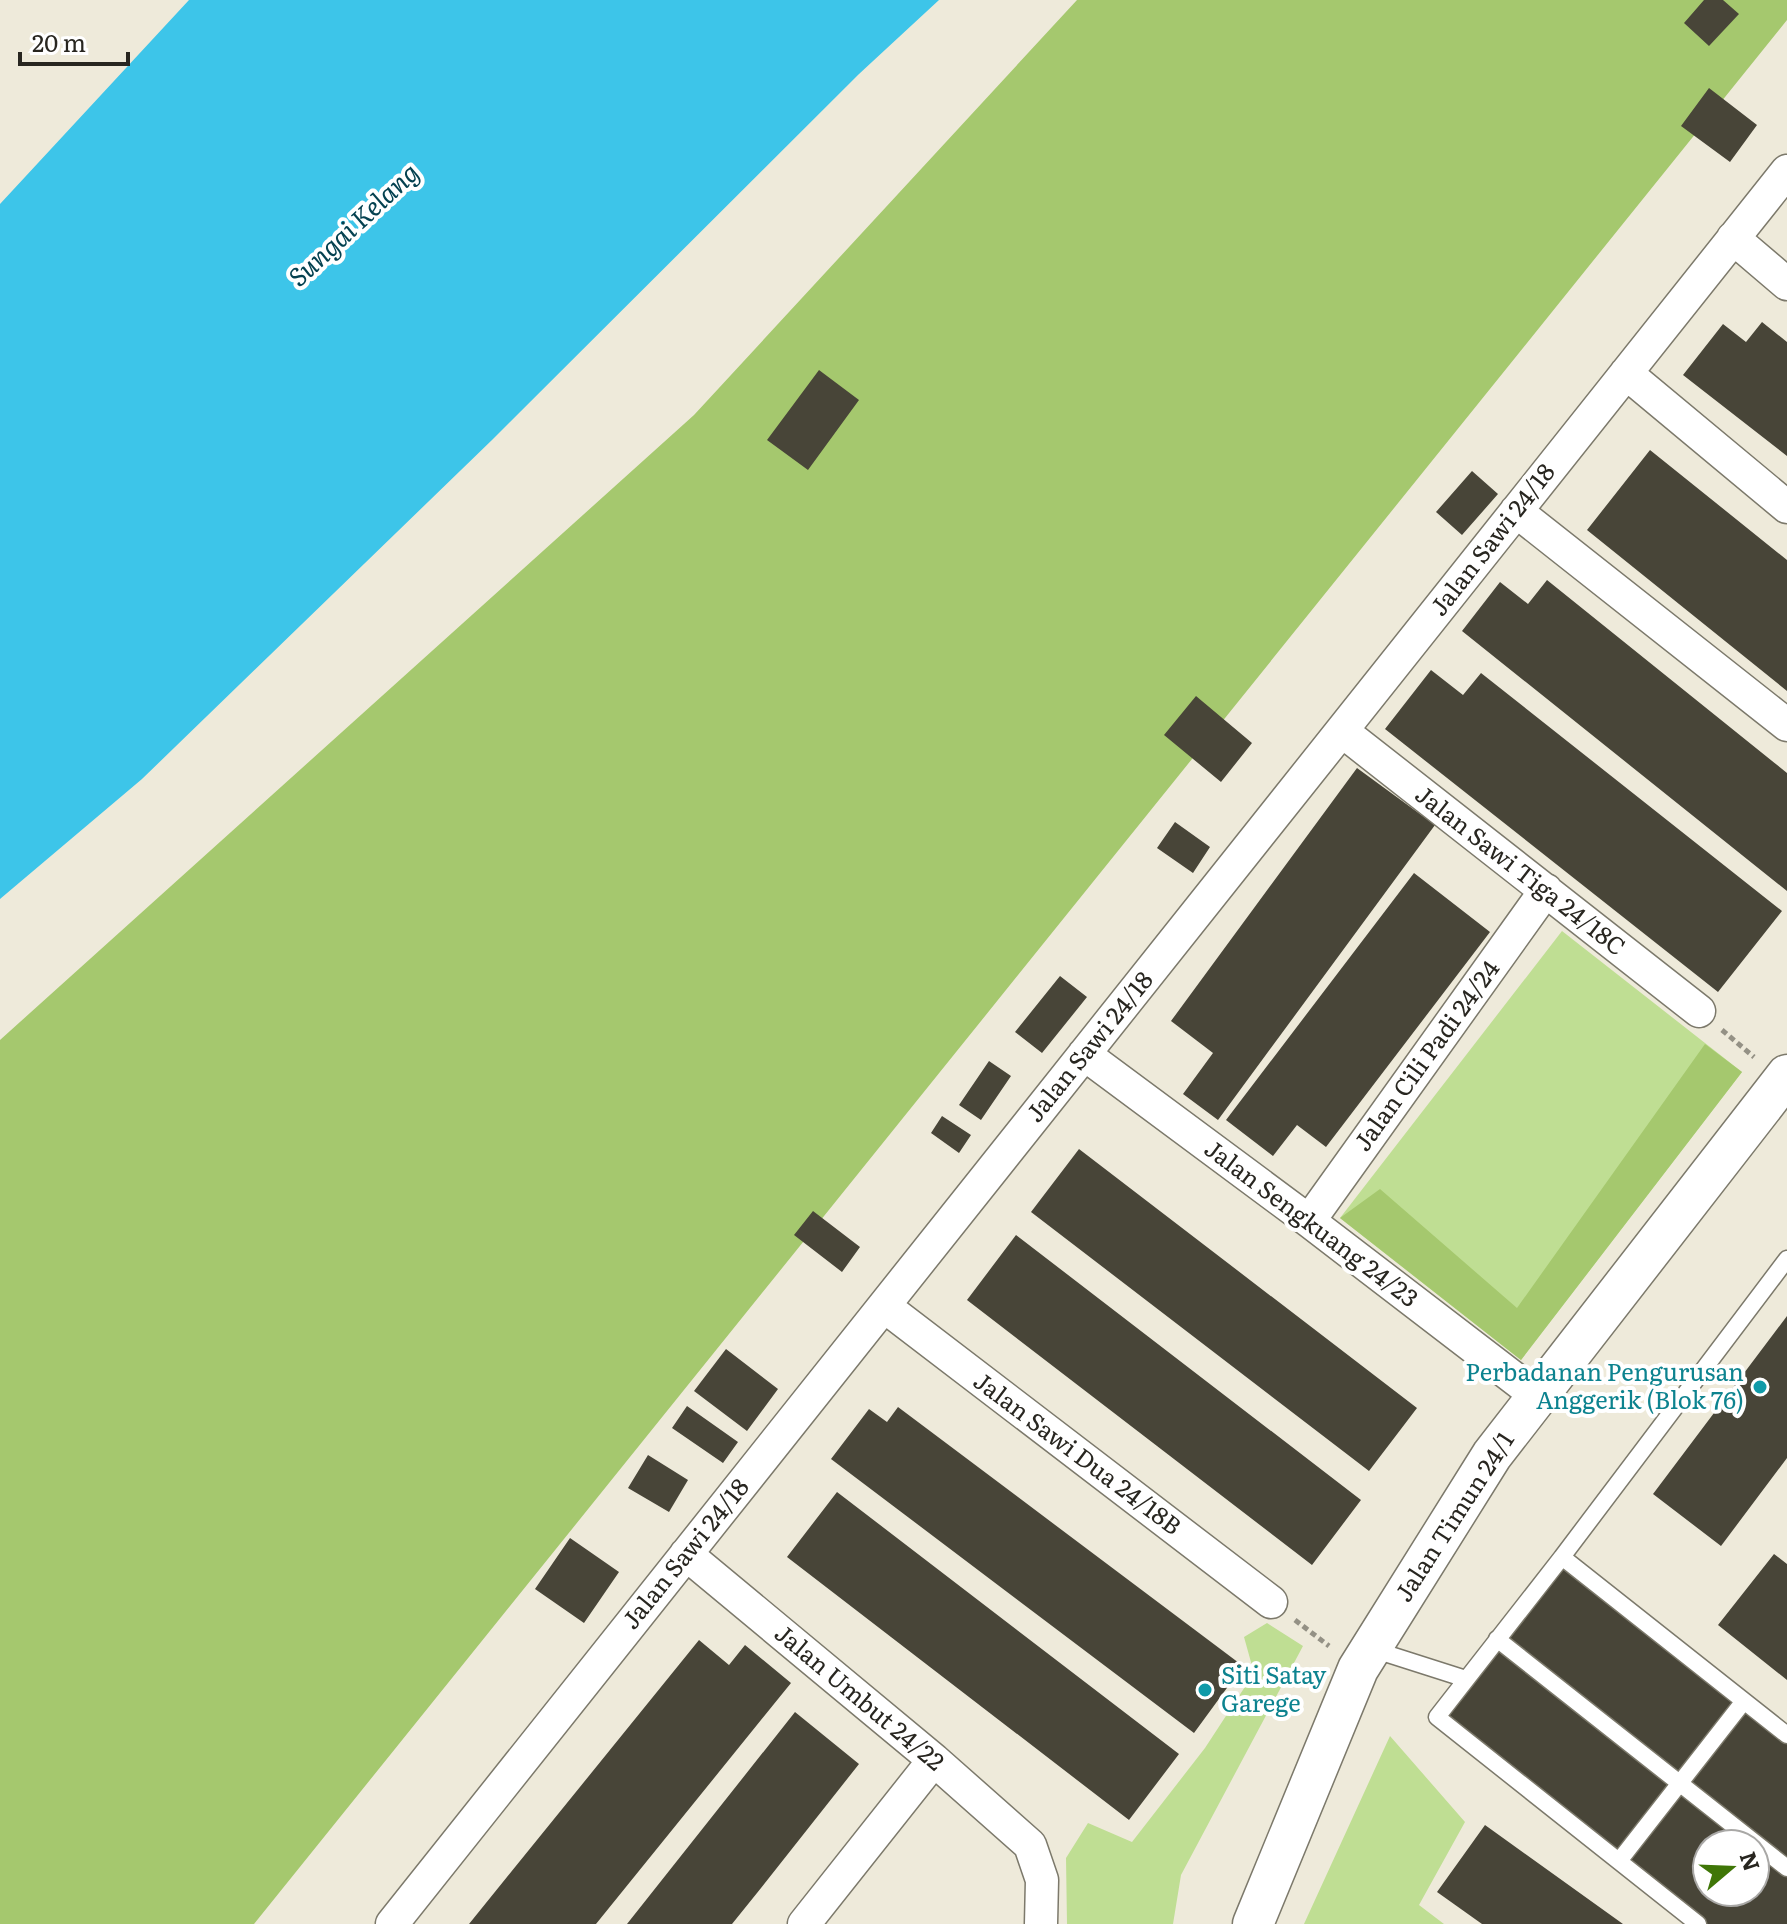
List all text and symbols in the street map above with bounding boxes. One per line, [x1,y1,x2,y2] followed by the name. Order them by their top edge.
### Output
[20,16,128,66] scale bar
[32,24,86,59] text: 20 m
[278,152,426,294] water label: Sungai Kelang
[1420,455,1562,622] street label: Jalan Sawi 24/18
[1409,776,1634,962] street label: Jalan Sawi Tiga 24/18C
[1344,952,1506,1157] street label: Jalan Cili Padi 24/24
[1016,963,1160,1128] street label: Jalan Sawi 24/18
[1198,1130,1427,1314] street label: Jalan Sengkuang 24/23
[1465,1353,1744,1416] place label: Perbadanan Pengurusan Anggerik (Blok 76)
[967,1362,1190,1542] street label: Jalan Sawi Dua 24/18B
[1751,1378,1769,1396] marker: Perbadanan Pengurusan Anggerik (Blok 76)
[1385,1424,1521,1607] street label: Jalan Timun 24/1
[612,1470,756,1635] street label: Jalan Sawi 24/18
[768,1615,953,1778] street label: Jalan Umbut 24/22
[1221,1656,1327,1719] place label: Siti Satay Garege
[1196,1681,1214,1699] marker: Siti Satay Garege
[1691,1828,1771,1908] north arrow
[1733,1847,1770,1875] text: N

